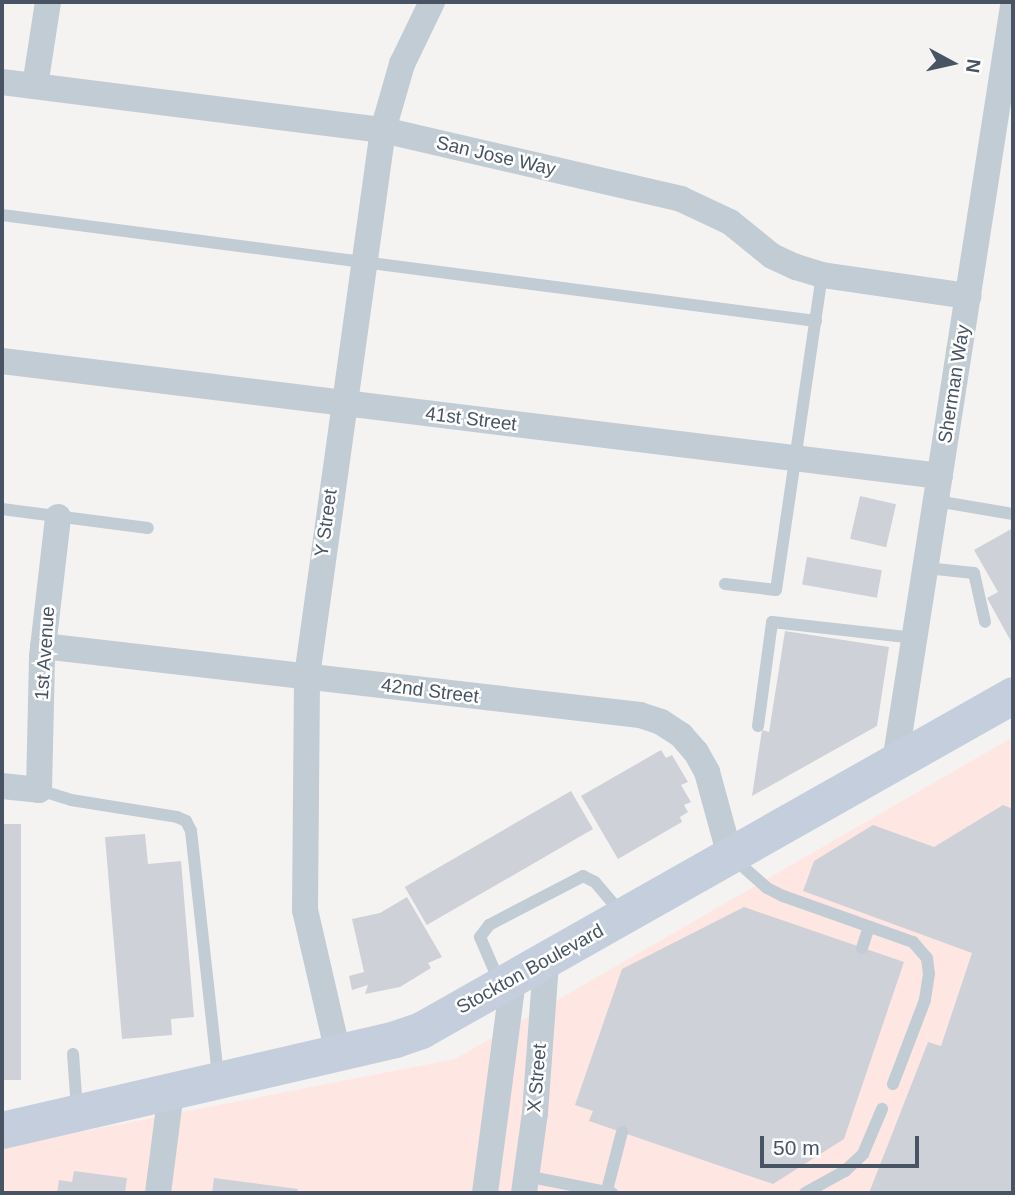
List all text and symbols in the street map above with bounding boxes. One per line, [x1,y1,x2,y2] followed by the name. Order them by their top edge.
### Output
[917,28,987,98] north arrow
[962,58,985,74] text: N
[434,131,558,181] street label: San Jose Way
[933,323,975,445] street label: Sherman Way
[424,402,518,436] street label: 41st Street
[310,487,342,559] street label: Y Street
[30,605,60,701] street label: 1st Avenue
[380,674,480,708] street label: 42nd Street
[452,919,608,1019] street label: Stockton Boulevard
[523,1043,551,1113] street label: X Street
[763,1122,922,1166] scale bar
[773,1136,820,1159] text: 50 m

